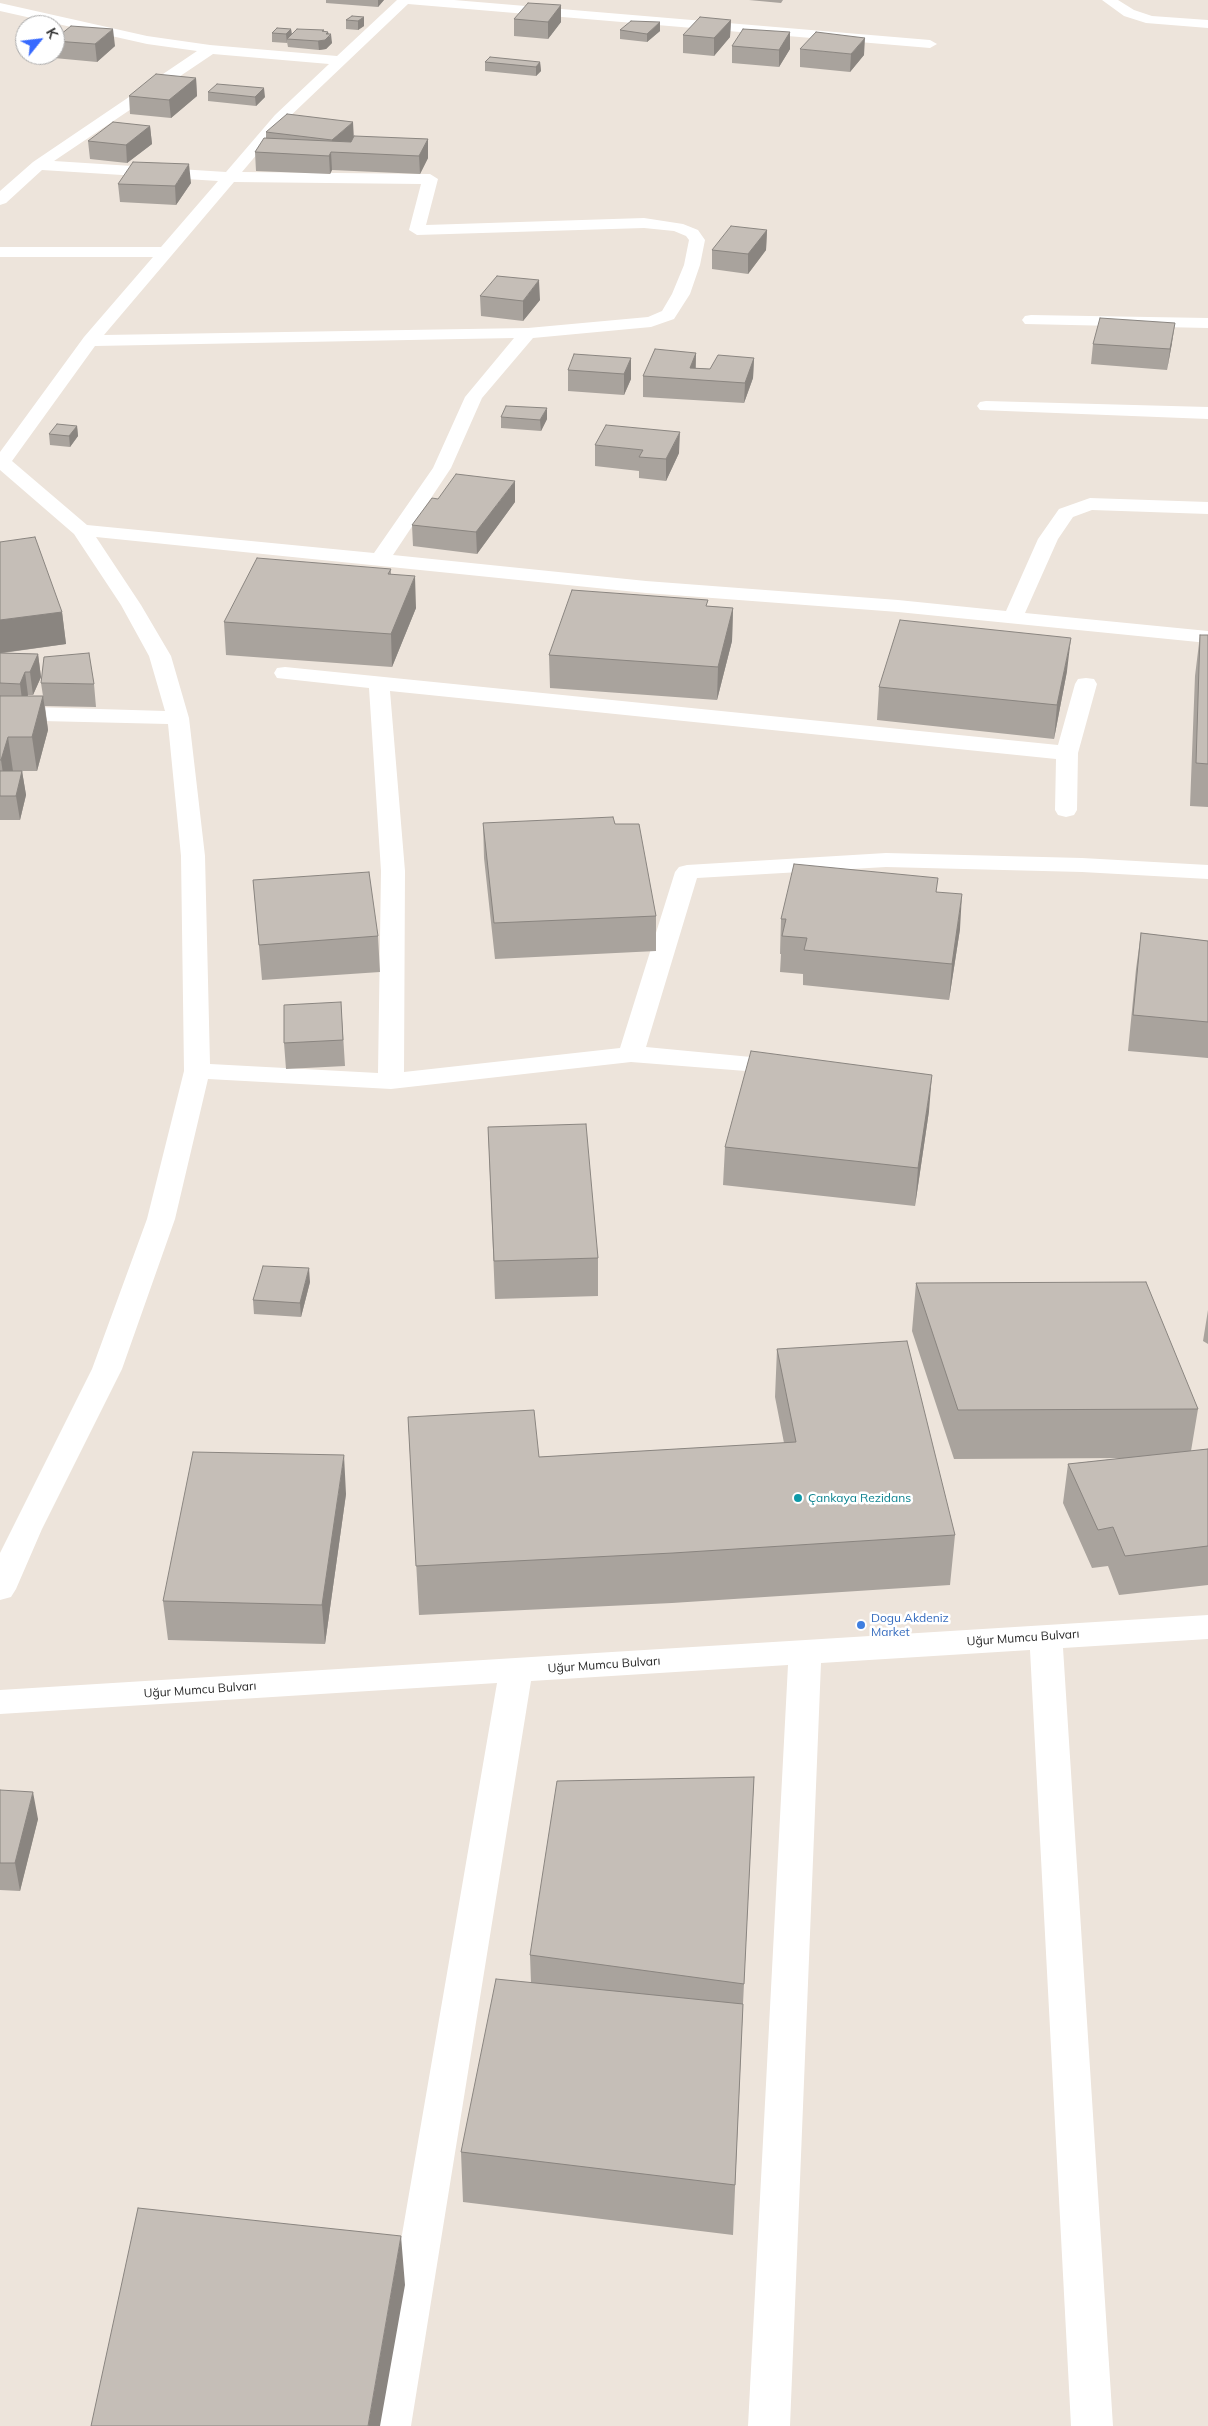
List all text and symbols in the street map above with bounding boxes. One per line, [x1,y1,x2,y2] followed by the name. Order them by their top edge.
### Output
[15,15,65,65] north arrow
[42,25,62,42] text: K
[808,1491,911,1505] place label: Çankaya Rezidans
[792,1492,804,1504] marker: Çankaya Rezidans
[871,1611,949,1639] place label: Dogu Akdeniz Market
[855,1619,867,1631] marker: Dogu Akdeniz Market
[966,1627,1080,1649] street label: Uğur Mumcu Bulvarı
[547,1654,661,1676] street label: Uğur Mumcu Bulvarı
[143,1679,257,1701] street label: Uğur Mumcu Bulvarı

